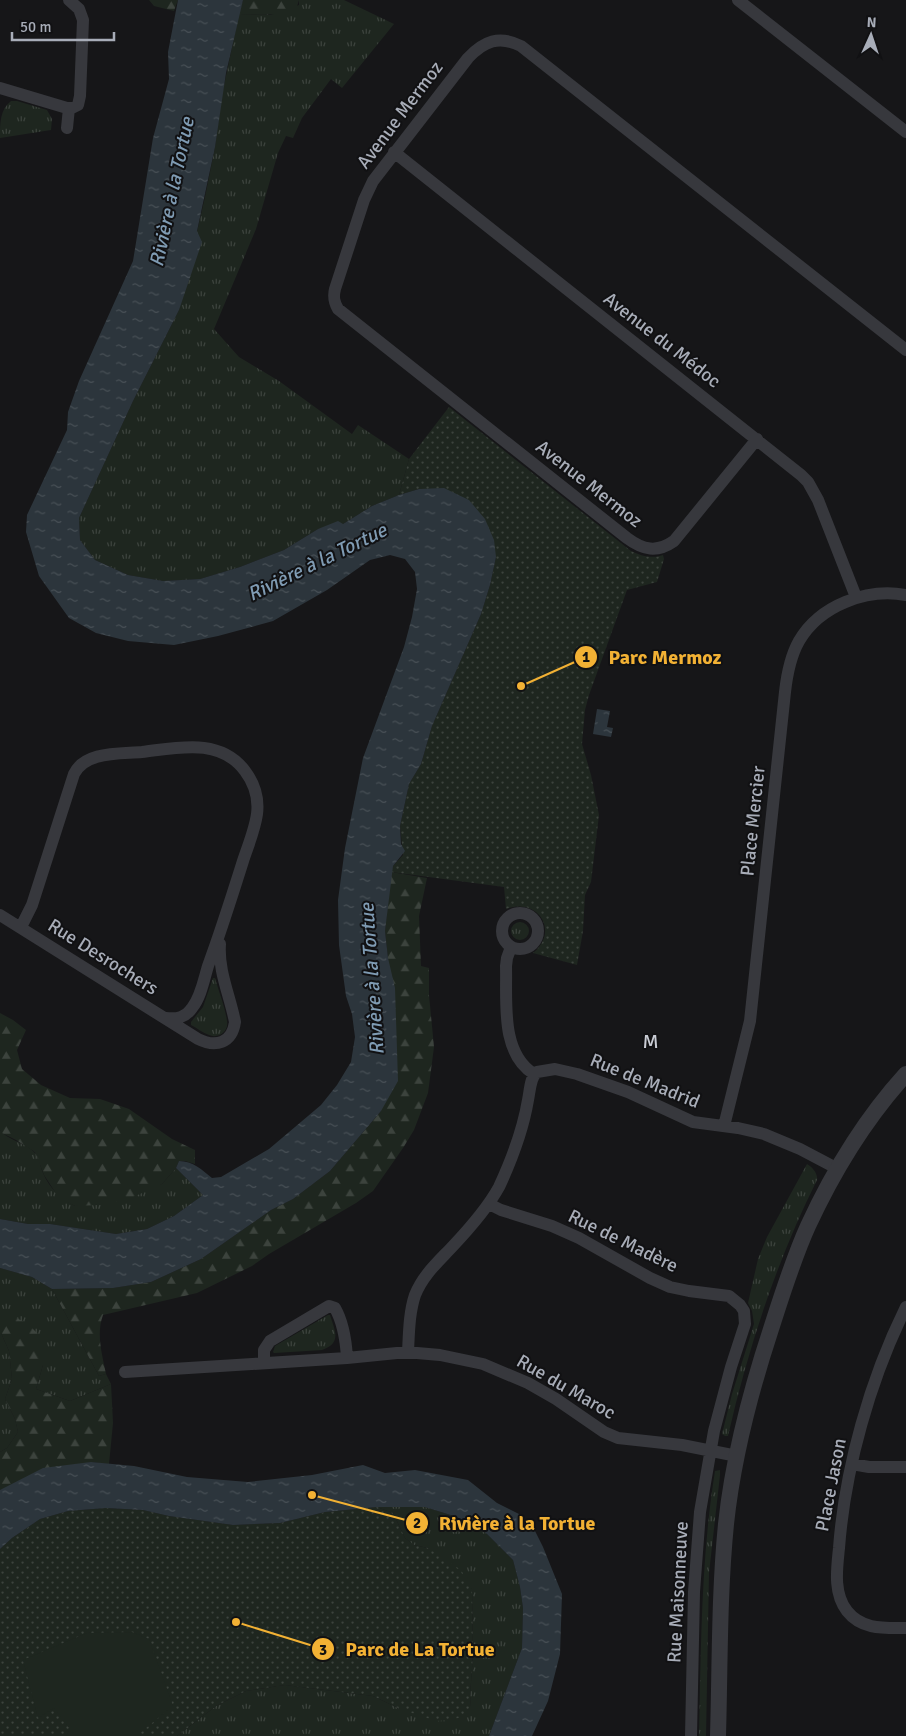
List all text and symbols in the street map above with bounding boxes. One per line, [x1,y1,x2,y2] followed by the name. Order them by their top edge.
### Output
[12,10,115,42] scale bar
[846,10,896,60] north arrow
[866,14,877,31] text: N
[20,18,51,36] text: 50 m
[352,56,448,174] street label: Avenue Mermoz
[144,114,200,269] water label: Rivière à la Tortue
[599,287,725,393] street label: Avenue du Médoc
[531,435,647,533] street label: Avenue Mermoz
[243,517,392,607] water label: Rivière à la Tortue
[573,639,731,674] callout: Parc Mermoz
[608,645,722,670] text: Parc Mermoz
[582,648,590,666] text: 1
[735,765,771,877] street label: Place Mercier
[354,901,390,1056] water label: Rivière à la Tortue
[43,913,163,1001] street label: Rue Desrochers
[642,1029,660,1054] district label: M
[587,1048,703,1114] street label: Rue de Madrid
[564,1204,682,1278] street label: Rue de Madère
[512,1349,620,1425] street label: Rue du Maroc
[810,1436,852,1534] street label: Place Jason
[404,1505,606,1540] callout: Rivière à la Tortue
[439,1511,595,1536] text: Rivière à la Tortue
[413,1514,421,1532] text: 2
[662,1521,694,1663] street label: Rue Maisonneuve
[310,1632,505,1667] callout: Parc de La Tortue
[345,1637,495,1662] text: Parc de La Tortue
[319,1641,327,1659] text: 3

